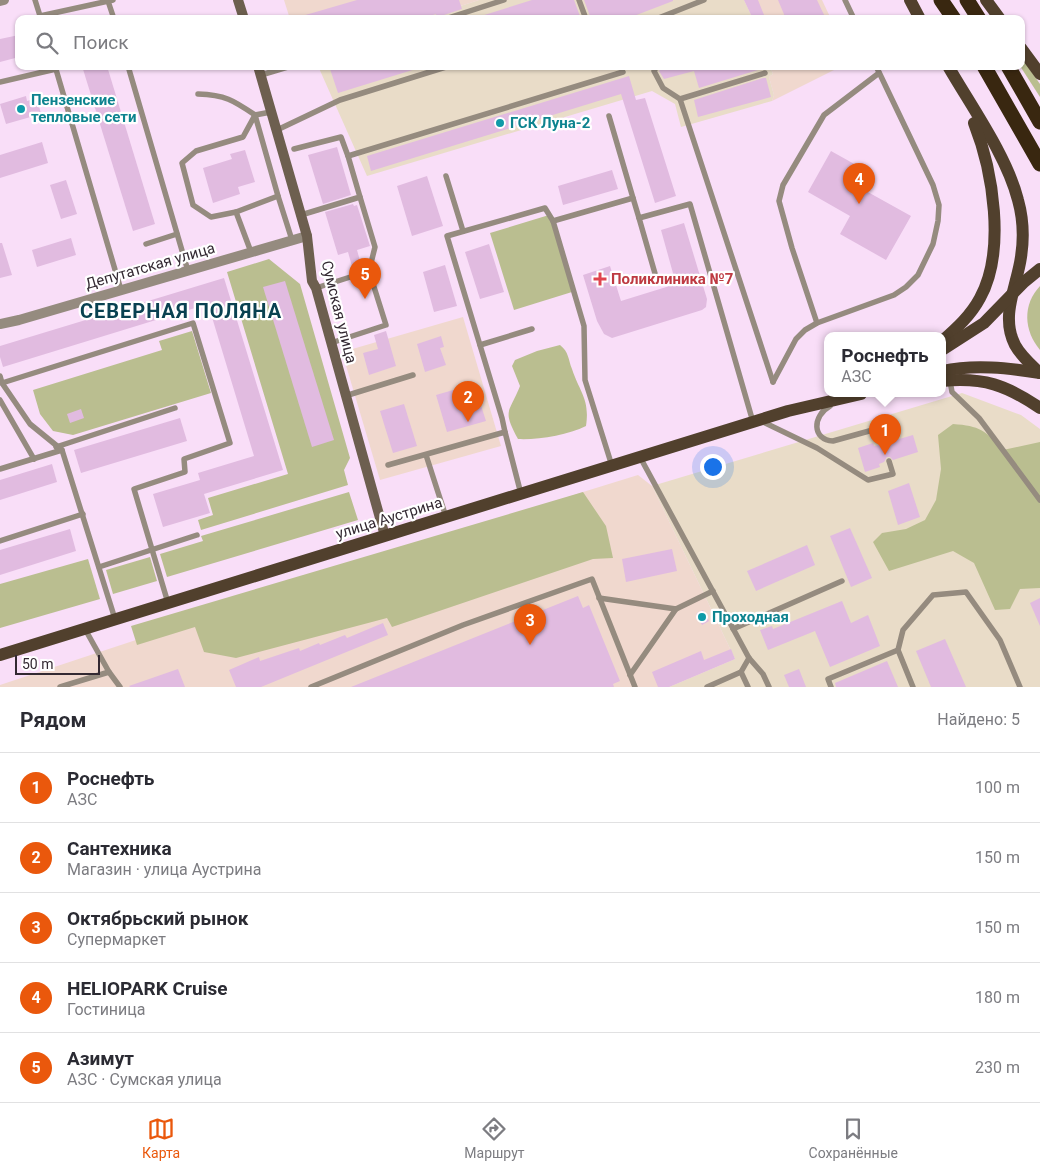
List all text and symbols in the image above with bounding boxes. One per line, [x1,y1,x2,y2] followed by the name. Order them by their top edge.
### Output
[15,15,1025,70] search box
[33,29,61,57] icon: search
[73,31,129,54] text: Поиск
[31,91,136,126] place label: Пензенские тепловые сети
[15,103,27,115] marker: Пензенские тепловые сети
[510,114,591,132] place label: ГСК Луна-2
[494,117,506,129] marker: ГСК Луна-2
[843,163,875,204] pin: 4
[83,239,217,293] street label: Депутатская улица
[349,258,381,299] pin: 5
[318,259,360,365] street label: Сумская улица
[611,270,733,288] place label: Поликлиника №7
[593,272,607,286] marker: Поликлиника №7
[80,299,282,323] district label: СЕВЕРНАЯ ПОЛЯНА
[824,332,946,397] popup
[841,344,929,367] text: Роснефть
[841,367,872,386] text: АЗС
[452,381,484,422] pin: 2
[869,414,901,455] pin: 1
[700,454,726,480] your location
[334,493,444,543] street label: улица Аустрина
[514,604,546,645] pin: 3
[712,608,789,626] place label: Проходная
[696,611,708,623] marker: Проходная
[15,652,100,675] scale bar
[22,656,54,672] text: 50 m
[20,708,86,732] text: Рядом
[937,710,1020,729] text: Найдено: 5
[67,767,154,790] text: Роснефть
[31,778,41,797] text: 1
[975,778,1020,797] text: 100 m
[67,790,97,809] text: АЗС
[67,837,172,860] text: Сантехника
[31,848,41,867] text: 2
[975,848,1020,867] text: 150 m
[67,860,261,879] text: Магазин · улица Аустрина
[67,907,248,930] text: Октябрьский рынок
[31,918,41,937] text: 3
[975,918,1020,937] text: 150 m
[67,930,166,949] text: Супермаркет
[67,977,228,1000] text: HELIOPARK Cruise
[31,988,41,1007] text: 4
[975,988,1020,1007] text: 180 m
[67,1000,146,1019] text: Гостиница
[67,1047,134,1070] text: Азимут
[31,1058,41,1077] text: 5
[975,1058,1020,1077] text: 230 m
[67,1070,222,1089] text: АЗС · Сумская улица
[142,1115,180,1161] tab: Карта
[464,1115,525,1161] tab: Маршрут
[809,1115,898,1161] tab: Сохранённые

